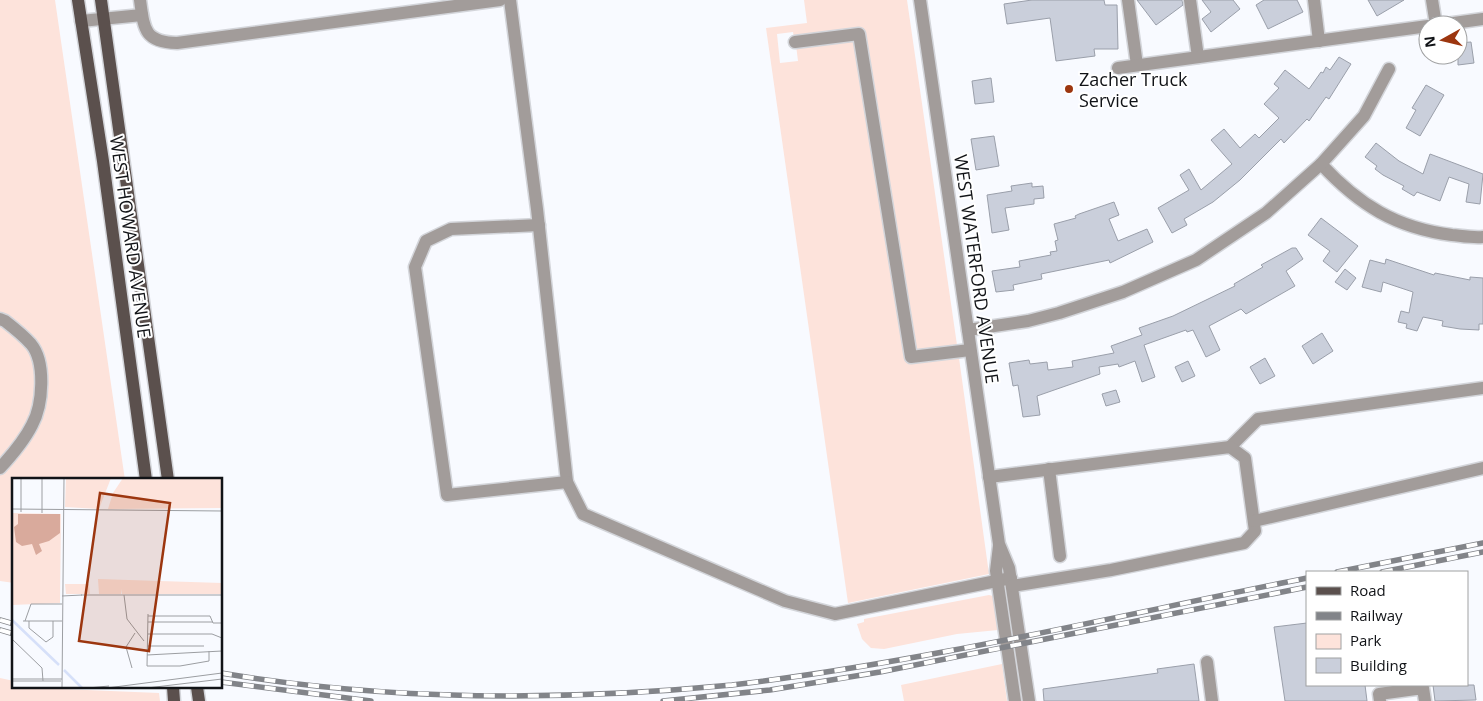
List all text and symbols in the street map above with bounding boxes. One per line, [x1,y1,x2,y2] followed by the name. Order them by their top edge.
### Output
[1418,15,1468,65] north arrow
[1419,35,1440,49] text: N
[1079,67,1188,112] place label: Zacher Truck Service
[1063,83,1075,95] marker: Zacher Truck Service
[105,134,157,340] street label: WEST HOWARD AVENUE
[949,153,1005,385] street label: WEST WATERFORD AVENUE
[12,478,222,688] inset map
[1306,571,1468,686] legend
[1350,580,1386,600] text: Road
[1350,605,1403,625] text: Railway
[1350,630,1381,650] text: Park
[1350,655,1407,675] text: Building

